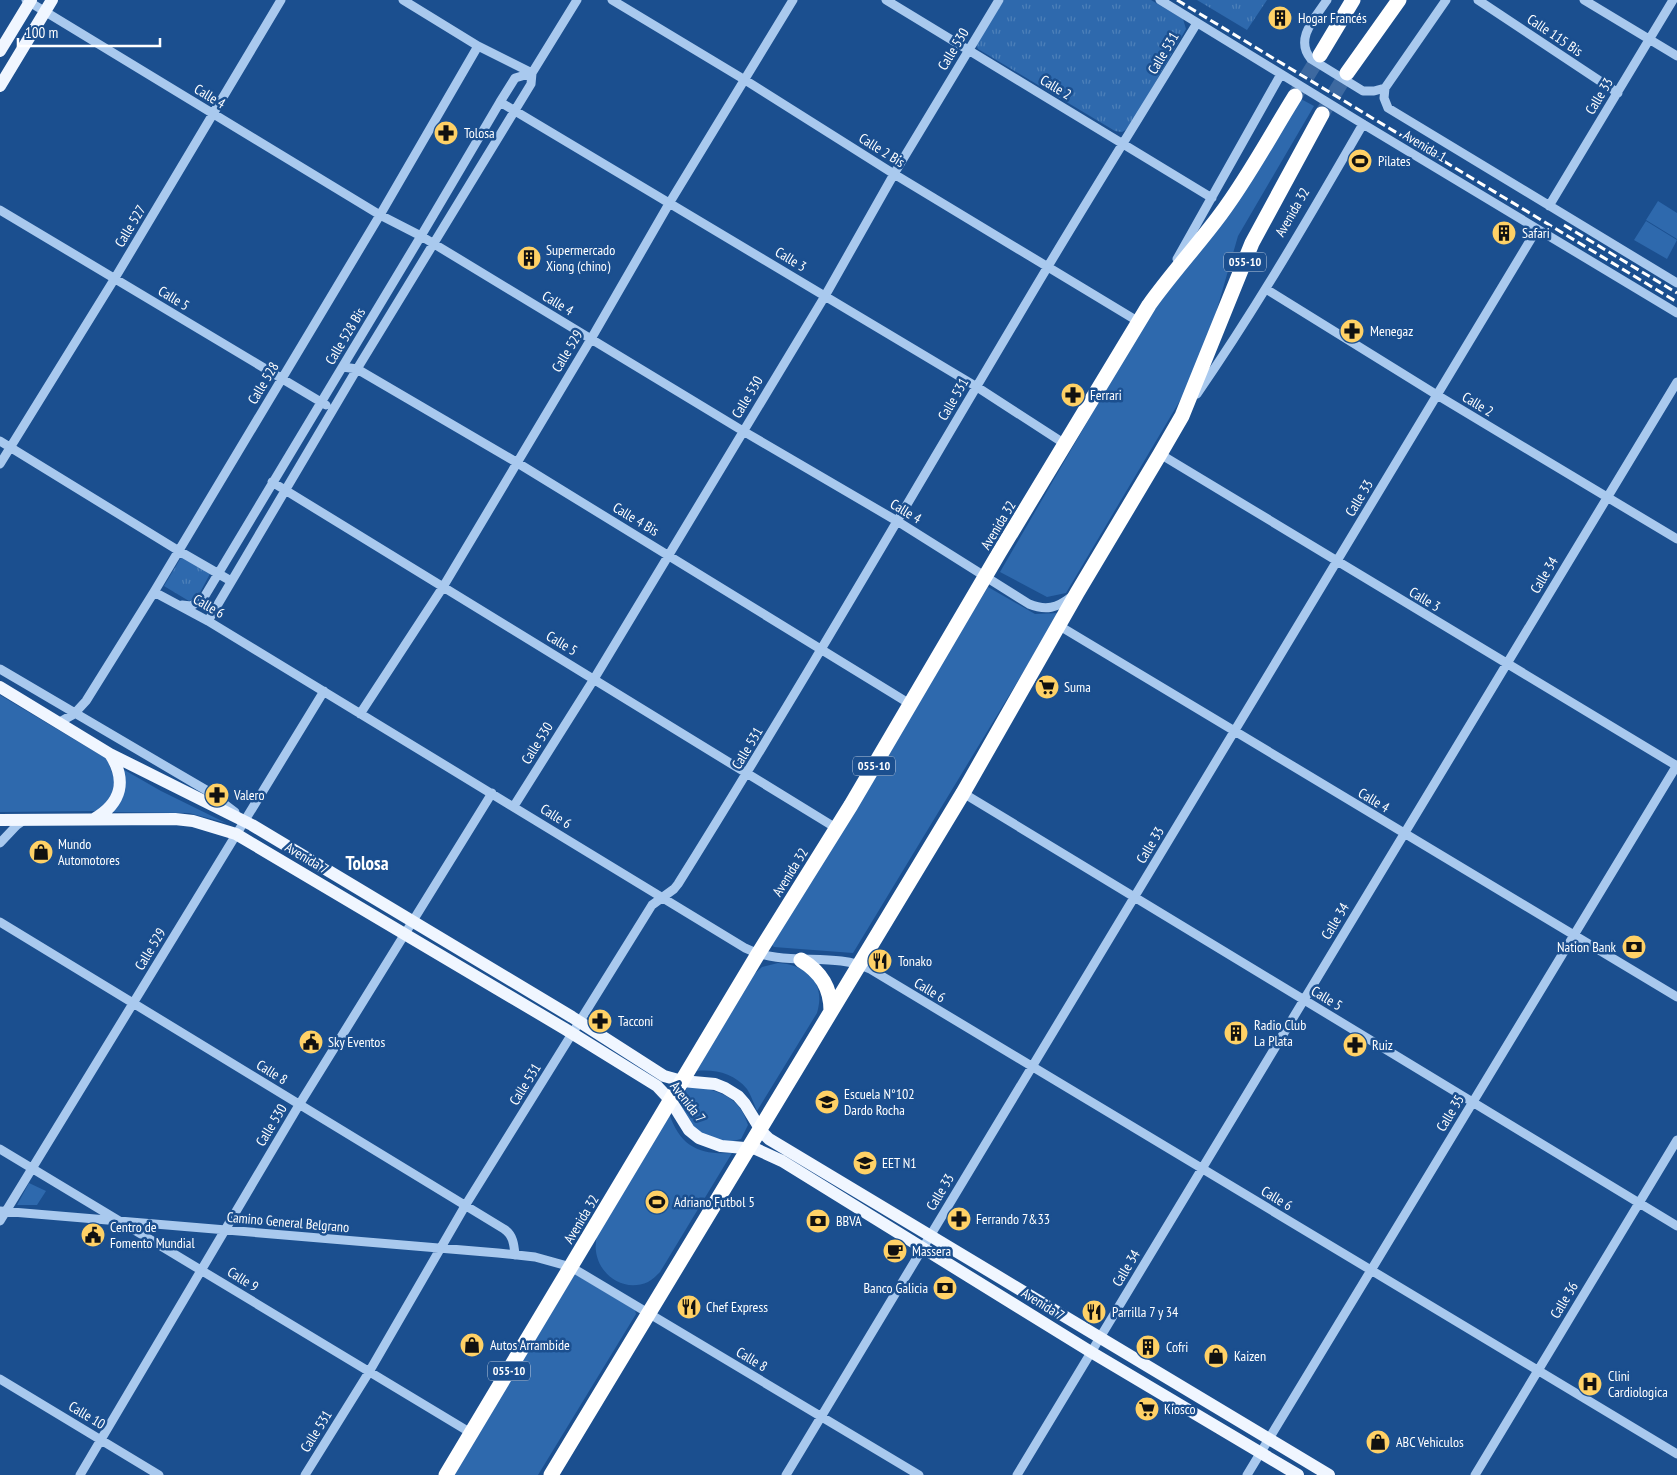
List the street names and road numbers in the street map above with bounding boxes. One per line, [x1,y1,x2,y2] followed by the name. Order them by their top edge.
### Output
[1524,10,1587,60] street label: Calle 115 Bis
[933,25,973,73] street label: Calle 530
[1143,29,1183,77] street label: Calle 531
[1037,71,1075,103] street label: Calle 2
[1581,74,1617,118] street label: Calle 33
[191,80,230,113] street label: Calle 4
[1400,126,1450,166] street label: Avenida 1
[856,129,909,171] street label: Calle 2 Bis
[1271,184,1313,240] street label: Avenida 32
[110,202,150,250] street label: Calle 527
[772,243,810,275] street label: Calle 3
[1224,252,1266,272] road number: 055-10
[155,282,193,314] street label: Calle 5
[539,287,578,320] street label: Calle 4
[321,304,369,368] street label: Calle 528 Bis
[547,327,587,375] street label: Calle 529
[243,359,283,407] street label: Calle 528
[727,373,767,421] street label: Calle 530
[934,375,972,423] street label: Calle 531
[1459,388,1497,420] street label: Calle 2
[1341,476,1377,520] street label: Calle 33
[887,495,926,528] street label: Calle 4
[976,497,1020,553] street label: Avenida 32
[610,498,663,540] street label: Calle 4 Bis
[1526,553,1562,597] street label: Calle 34
[1406,583,1444,615] street label: Calle 3
[190,590,228,622] street label: Calle 6
[543,627,581,659] street label: Calle 5
[517,719,557,767] street label: Calle 530
[727,724,767,772] street label: Calle 531
[853,756,895,776] road number: 055-10
[1355,784,1394,817] street label: Calle 4
[537,800,575,832] street label: Calle 6
[1132,823,1168,867] street label: Calle 33
[282,838,332,878] street label: Avenida 7
[768,844,812,900] street label: Avenida 32
[1317,899,1353,943] street label: Calle 34
[130,925,170,973] street label: Calle 529
[911,974,949,1006] street label: Calle 6
[1308,982,1346,1014] street label: Calle 5
[253,1056,291,1088] street label: Calle 8
[505,1060,545,1108] street label: Calle 531
[666,1078,710,1126] street label: Avenida 7
[1432,1091,1468,1135] street label: Calle 35
[251,1101,291,1149] street label: Calle 530
[922,1170,958,1214] street label: Calle 33
[1258,1182,1296,1214] street label: Calle 6
[559,1191,603,1247] street label: Avenida 32
[226,1208,350,1236] street label: Camino General Belgrano
[1108,1246,1144,1290] street label: Calle 34
[224,1263,262,1295] street label: Calle 9
[1546,1278,1582,1322] street label: Calle 36
[1018,1284,1068,1324] street label: Avenida 7
[733,1343,771,1375] street label: Calle 8
[488,1362,530,1380] road number: 055-10
[65,1397,109,1433] street label: Calle 10
[296,1407,336,1455] street label: Calle 531

